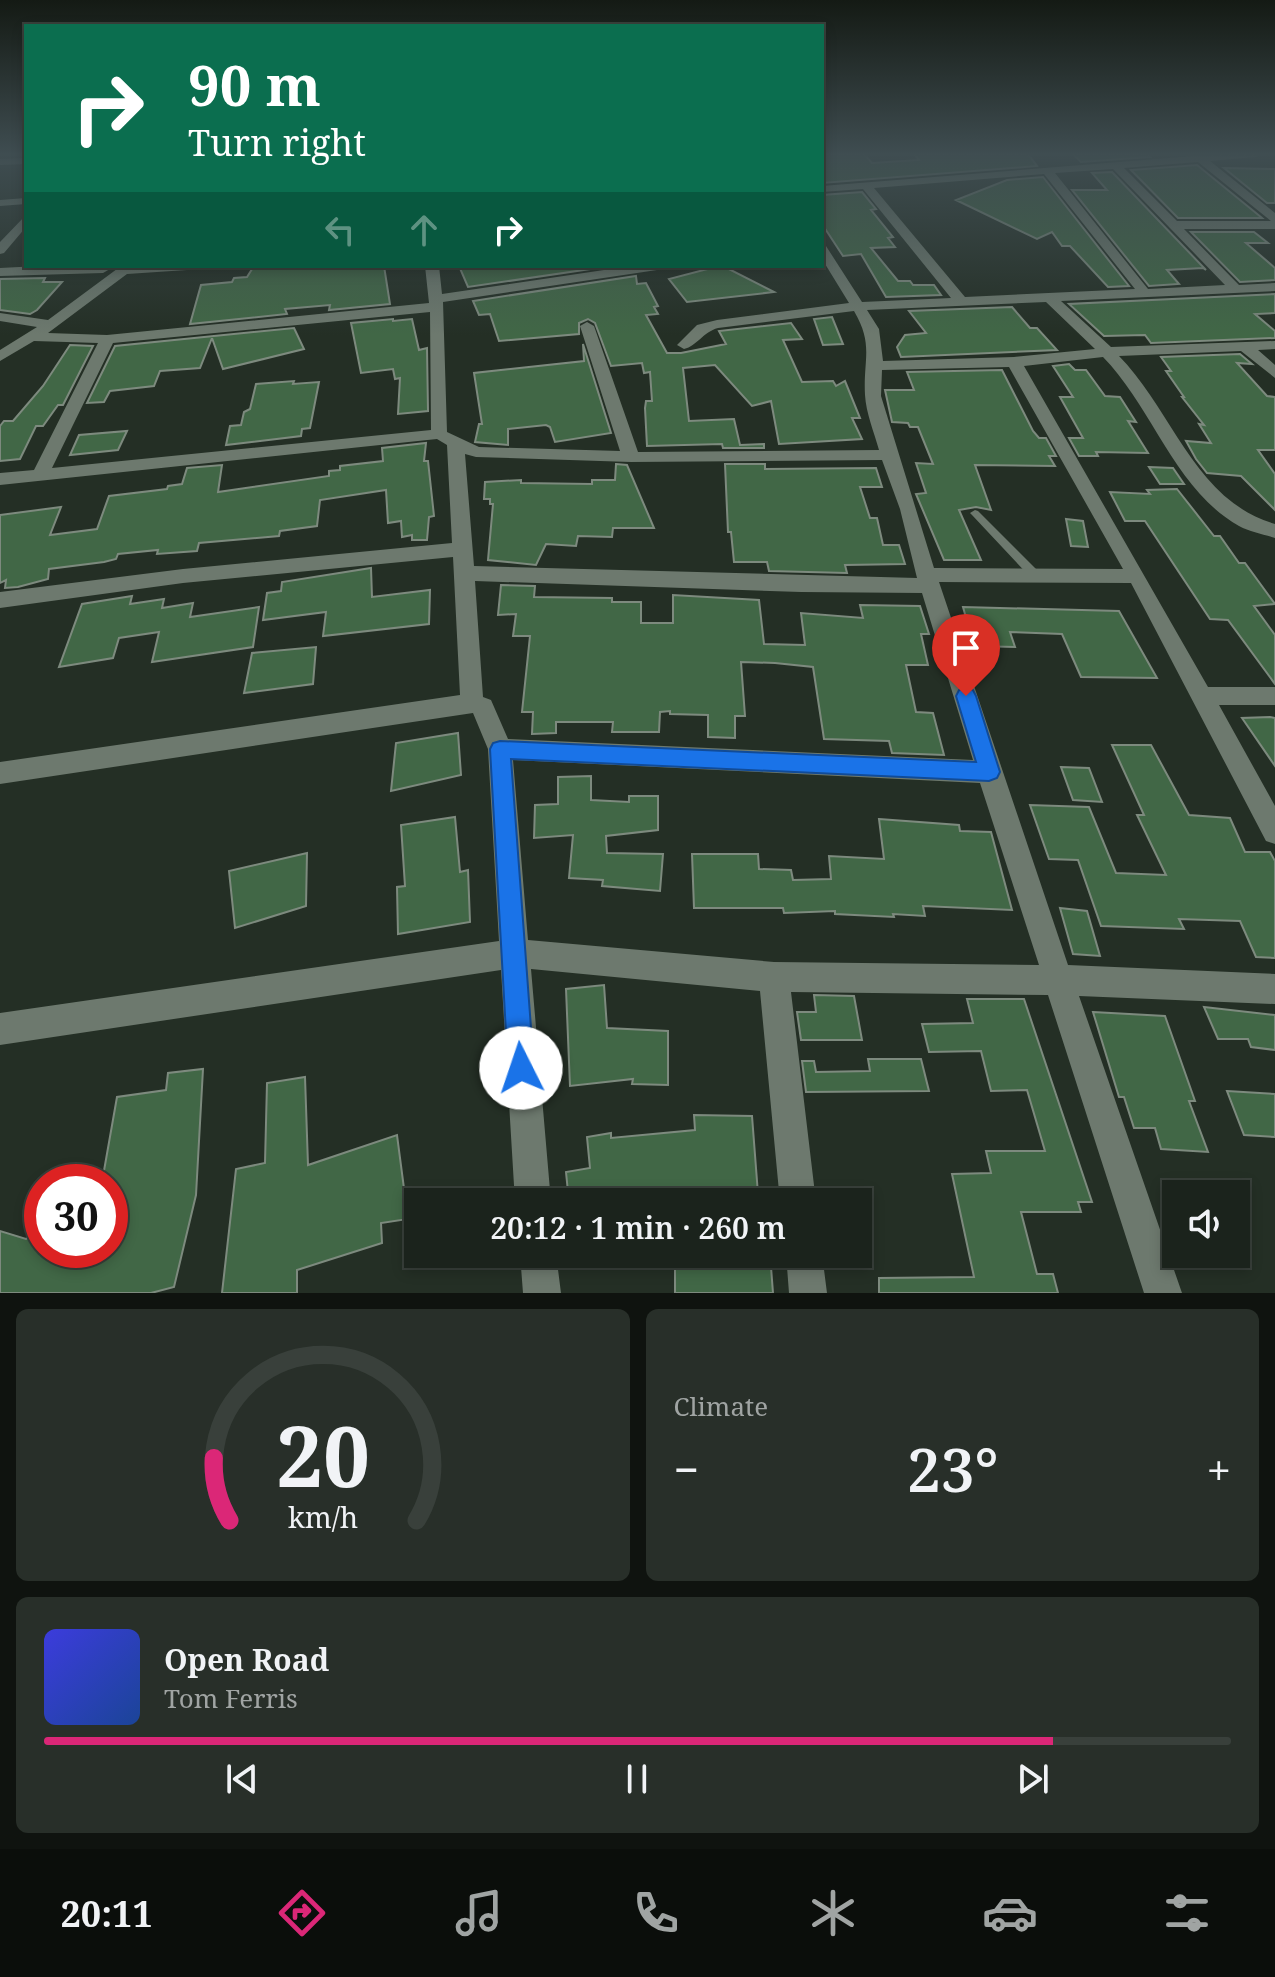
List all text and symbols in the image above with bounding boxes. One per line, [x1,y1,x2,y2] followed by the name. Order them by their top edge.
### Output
[188,46,321,122] text: 90 m
[56,56,160,160] icon: right
[188,118,366,167] text: Turn right
[318,208,362,252] icon: left
[402,208,446,252] icon: ahead
[486,208,530,252] icon: right
[932,614,1000,696] pin
[944,626,988,670] icon: arrive
[479,1026,563,1110] position arrow
[24,1164,128,1268] speed limit sign: 30
[1162,1180,1250,1268] map controls
[1162,1180,1250,1268] button: sound
[490,1207,786,1248] text: 20:12 · 1 min · 260 m
[674,1388,768,1424] text: Climate
[276,1398,370,1511] text: 20
[907,1428,998,1510] text: 23°
[674,1439,699,1499] text: −
[1206,1439,1231,1499] text: +
[288,1497,358,1536] text: km/h
[164,1639,329,1680] text: Open Road
[164,1680,298,1716] text: Tom Ferris
[220,1757,264,1801] icon: previous
[615,1757,659,1801] icon: pause
[1011,1757,1055,1801] icon: next
[274,1885,330,1941] icon: directions
[451,1885,507,1941] icon: music
[628,1885,684,1941] icon: phone
[805,1885,861,1941] icon: climate
[982,1885,1038,1941] icon: car
[1159,1885,1215,1941] icon: filters
[60,1889,153,1938] text: 20:11

